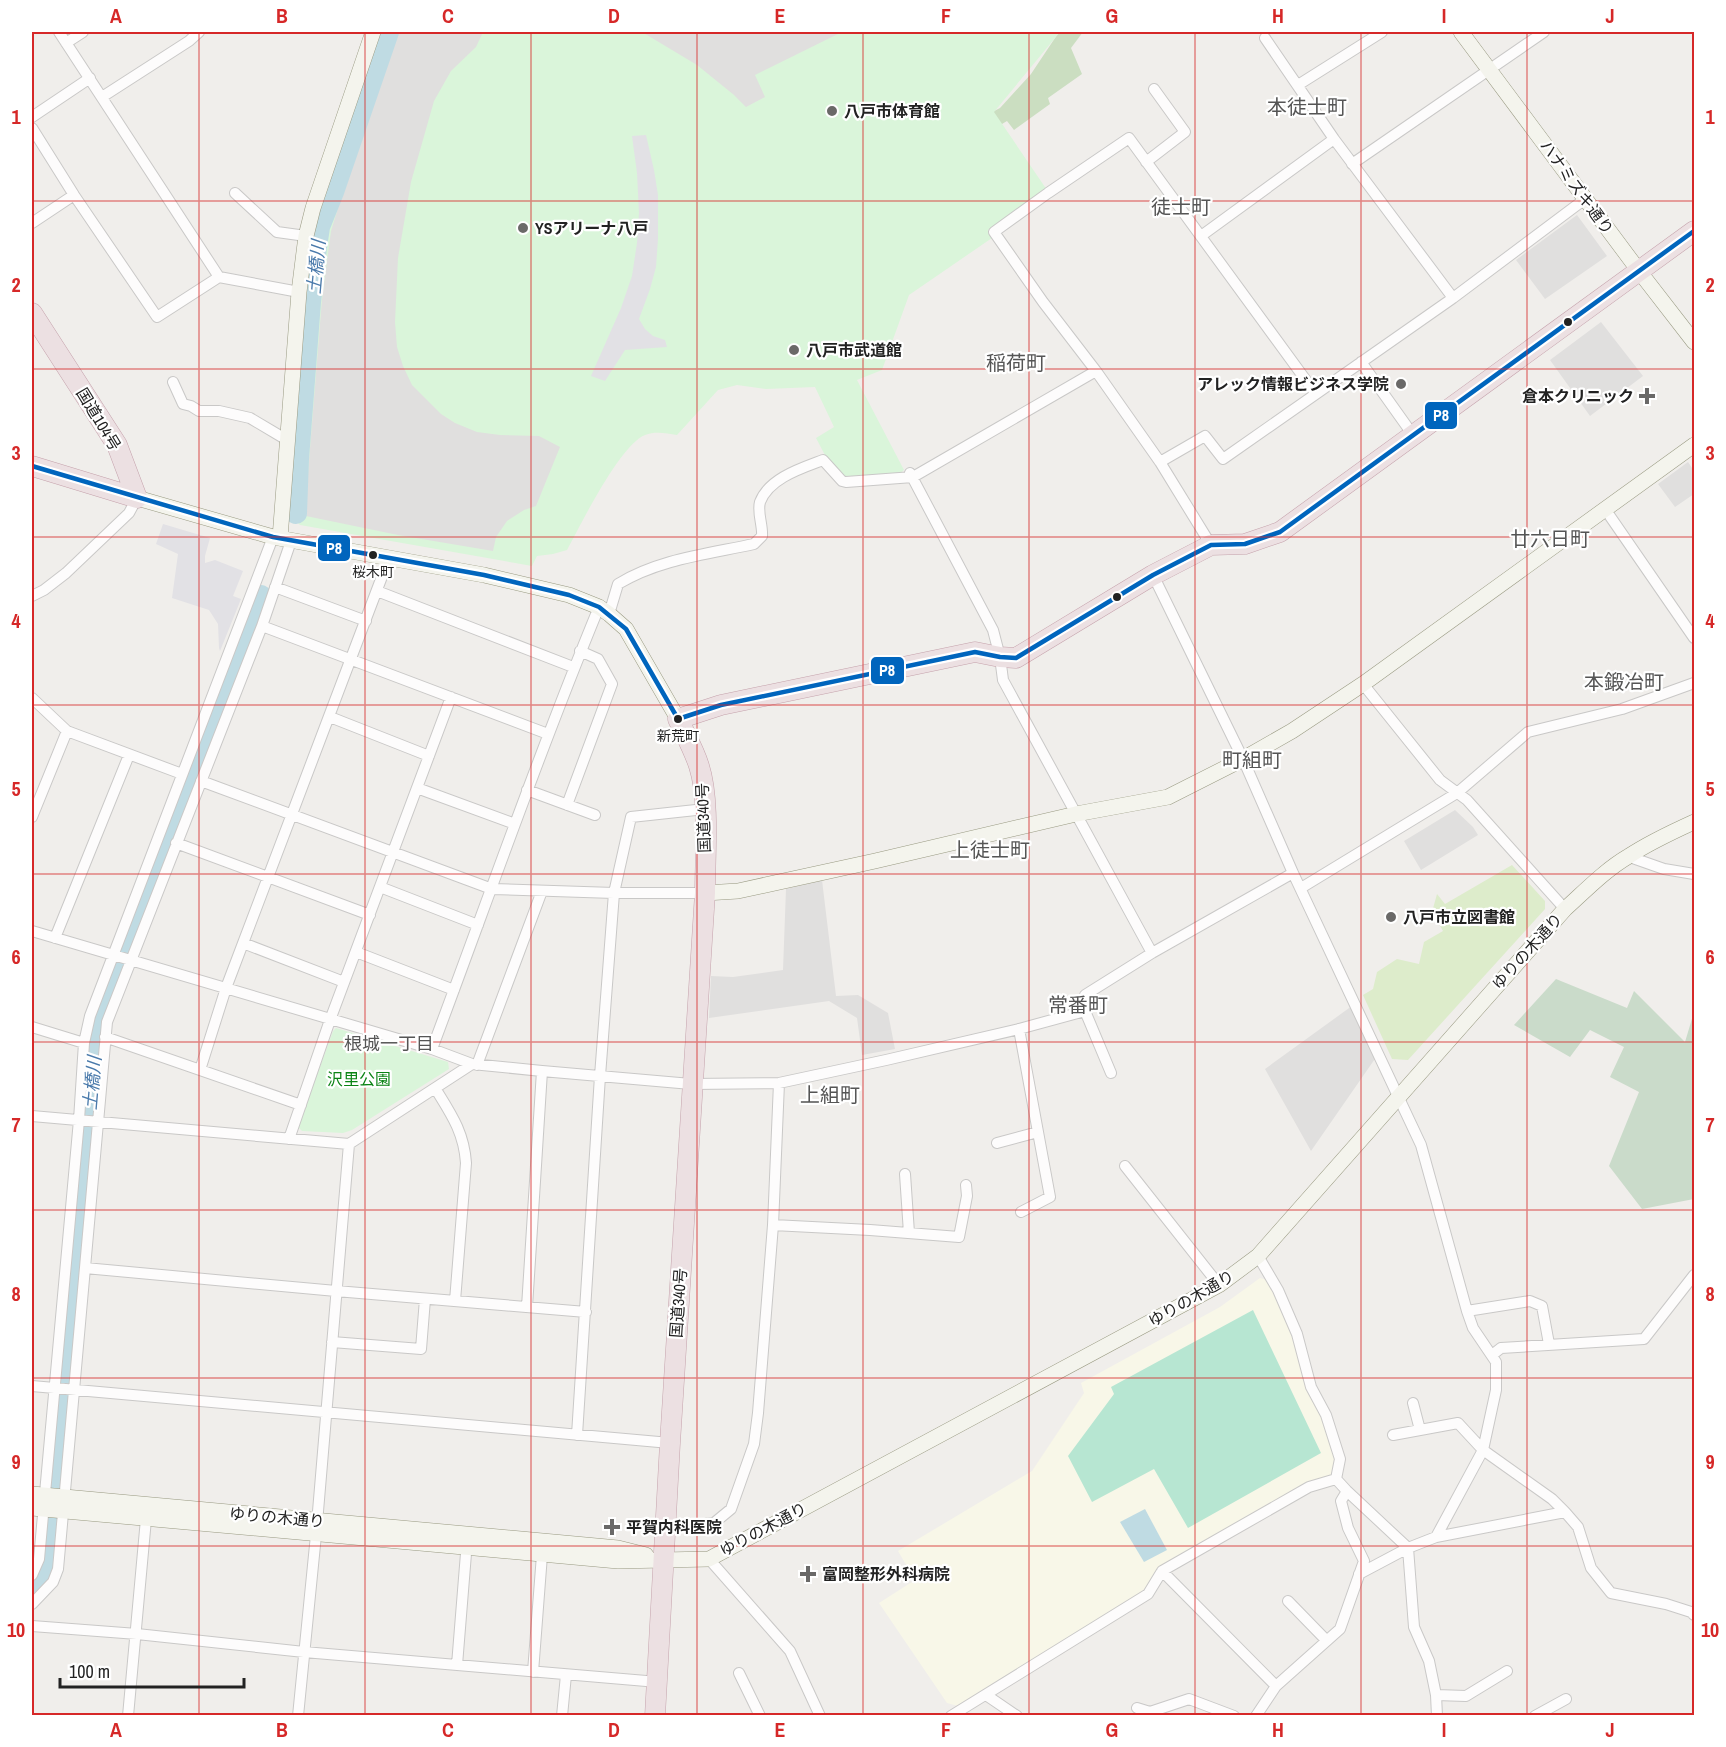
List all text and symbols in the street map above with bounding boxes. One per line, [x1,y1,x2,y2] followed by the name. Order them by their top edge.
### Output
[110,2,122,29] text: A
[276,2,288,29] text: B
[442,2,454,29] text: C
[608,2,620,29] text: D
[775,2,786,29] text: E
[941,2,951,29] text: F
[1106,2,1118,29] text: G
[1272,2,1284,29] text: H
[1442,2,1446,29] text: I
[1605,2,1615,29] text: J
[1267,93,1347,120] district label: 本徒士町
[844,100,940,122] place label: 八戸市体育館
[11,103,21,130] text: 1
[1705,103,1715,130] text: 1
[825,104,839,118] marker: 八戸市体育館
[1535,135,1619,239] street label: ハナミズキ通り
[1151,193,1211,220] district label: 徒士町
[535,217,649,239] place label: YSアリーナ八戸
[516,221,530,235] marker: YSアリーナ八戸
[301,237,331,295] water label: 土橋川
[11,271,21,298] text: 2
[1705,271,1715,298] text: 2
[1562,316,1574,328] unlabelled marker
[806,339,902,361] place label: 八戸市武道館
[787,343,801,357] marker: 八戸市武道館
[986,349,1046,376] district label: 稲荷町
[1197,373,1389,395] place label: アレック情報ビジネス学院
[1394,377,1408,391] marker: アレック情報ビジネス学院
[72,383,126,455] street label: 国道104号
[1522,385,1634,407] place label: 倉本クリニック
[1638,387,1656,405] marker: 倉本クリニック
[1424,401,1458,430] line badge: P8
[1433,404,1449,426] text: P8
[11,439,21,466] text: 3
[1705,439,1715,466] text: 3
[1510,525,1590,552] district label: 廿六日町
[317,534,351,562] line badge: P8
[326,537,342,559] text: P8
[367,549,379,561] marker: 桜木町
[352,563,394,581] place label: 桜木町
[1111,591,1123,603] unlabelled marker
[11,607,21,634] text: 4
[1705,607,1715,634] text: 4
[870,656,905,685] line badge: P8
[879,659,895,681] text: P8
[1584,668,1664,695] district label: 本鍛冶町
[672,713,684,725] marker: 新荒町
[657,727,699,745] place label: 新荒町
[1222,746,1282,773] district label: 町組町
[11,775,21,802] text: 5
[1705,775,1715,802] text: 5
[691,783,715,853] street label: 国道340号
[950,836,1030,863] district label: 上徒士町
[1403,906,1515,928] place label: 八戸市立図書館
[1487,908,1567,994] street label: ゆりの木通り
[1384,910,1398,924] marker: 八戸市立図書館
[11,943,21,970] text: 6
[1705,943,1715,970] text: 6
[1048,991,1108,1018] district label: 常番町
[344,1031,434,1056] district label: 根城一丁目
[77,1053,107,1111] water label: 土橋川
[327,1068,391,1090] park label: 沢里公園
[800,1081,860,1108] district label: 上組町
[11,1111,21,1138] text: 7
[1705,1111,1715,1138] text: 7
[1144,1264,1238,1332] street label: ゆりの木通り
[665,1267,691,1339] street label: 国道340号
[11,1280,21,1307] text: 8
[1705,1280,1715,1307] text: 8
[11,1448,21,1475] text: 9
[1705,1448,1715,1475] text: 9
[715,1497,811,1561] street label: ゆりの木通り
[228,1502,326,1532] street label: ゆりの木通り
[626,1516,722,1538] place label: 平賀内科医院
[603,1518,621,1536] marker: 平賀内科医院
[822,1563,950,1585] place label: 富岡整形外科病院
[799,1565,817,1583] marker: 富岡整形外科病院
[7,1616,25,1643] text: 10
[1701,1616,1719,1643] text: 10
[60,1651,244,1689] scale bar
[69,1659,110,1684] text: 100 m
[110,1716,122,1743] text: A
[276,1716,288,1743] text: B
[442,1716,454,1743] text: C
[608,1716,620,1743] text: D
[775,1716,786,1743] text: E
[941,1716,951,1743] text: F
[1106,1716,1118,1743] text: G
[1272,1716,1284,1743] text: H
[1442,1716,1446,1743] text: I
[1605,1716,1615,1743] text: J

